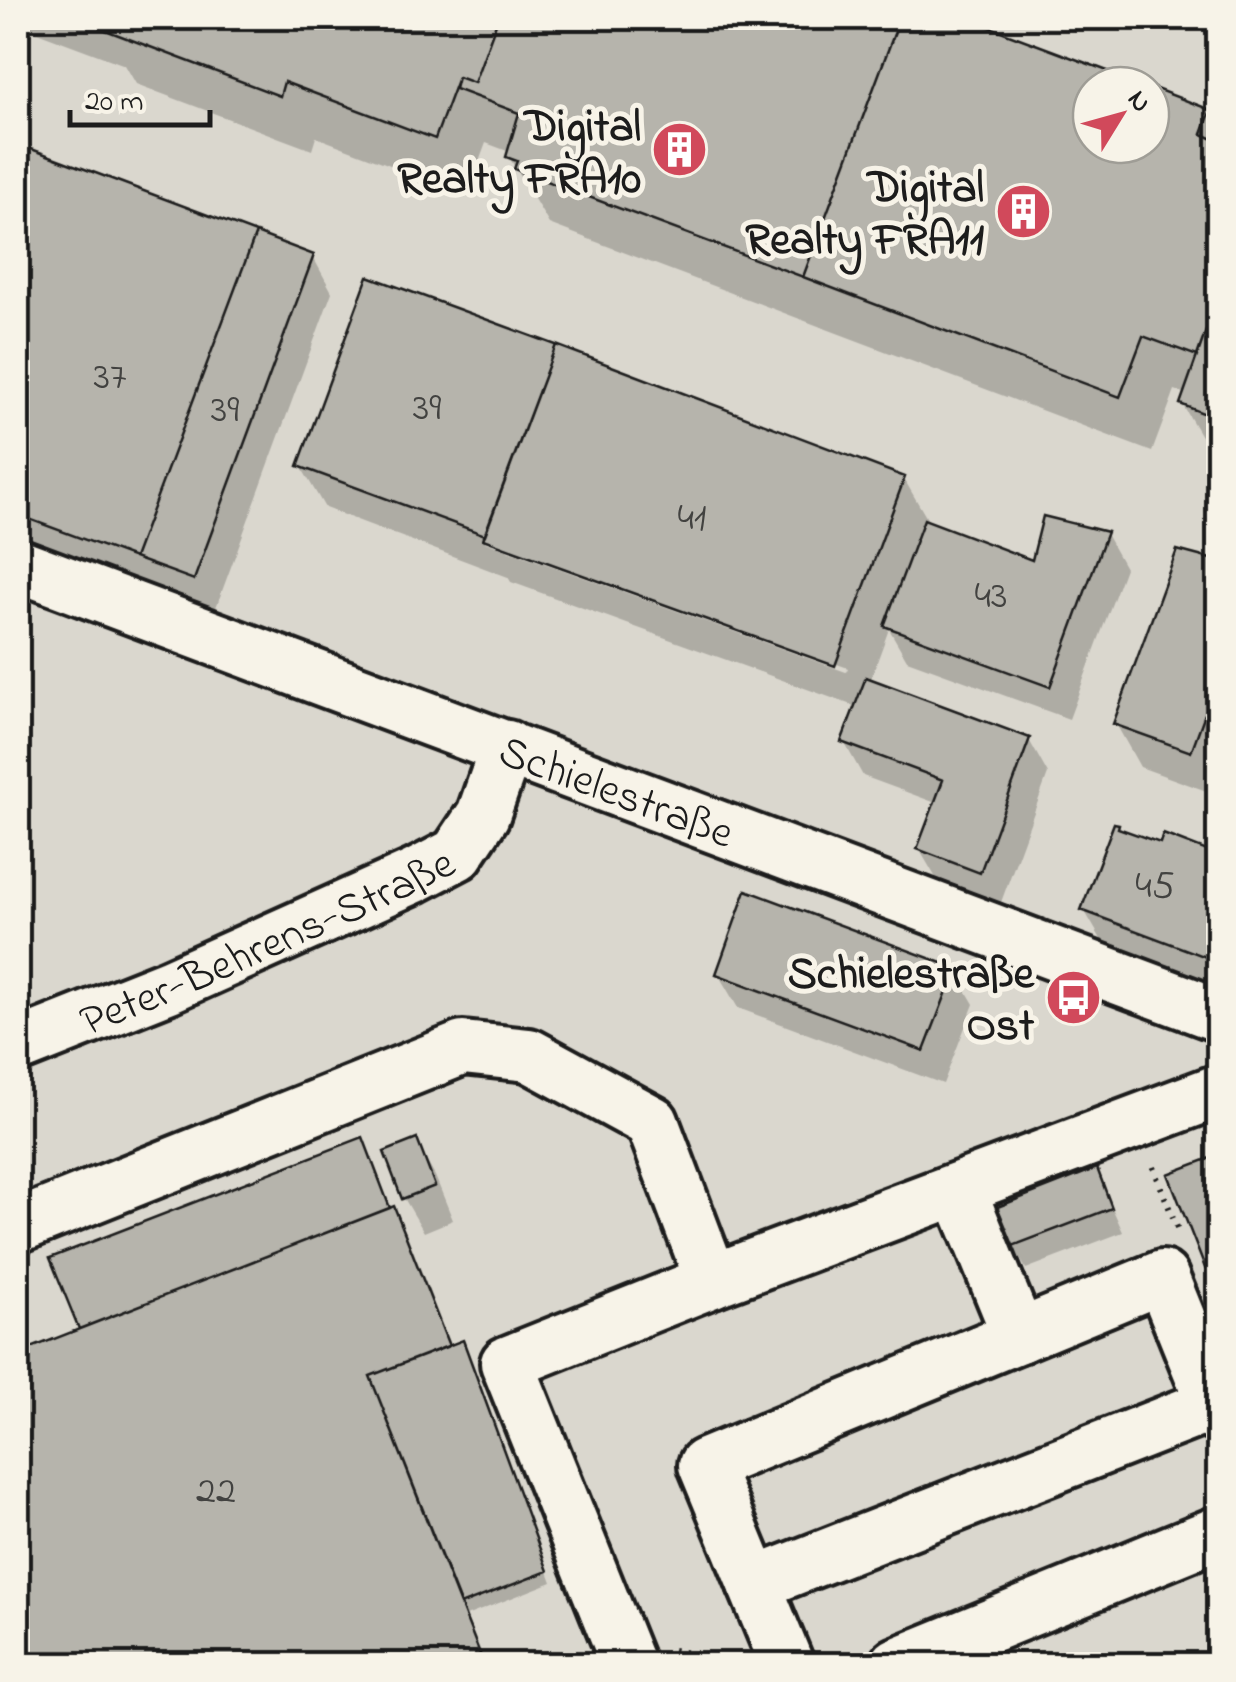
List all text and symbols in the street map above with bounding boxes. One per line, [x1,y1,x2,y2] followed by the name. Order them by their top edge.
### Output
[70,65,210,127] scale bar
[1071,65,1171,165] north arrow
[85,81,144,125] text: 20 m
[1116,82,1160,122] text: N
[397,96,641,214] place label: Digital Realty FRA10
[650,120,710,180] building icon: Digital Realty FRA10
[745,157,985,275] place label: Digital Realty FRA11
[993,181,1053,241] building icon: Digital Realty FRA11
[94,349,127,408] house number: 37
[413,380,441,439] house number: 39
[211,382,239,441] house number: 39
[677,490,707,549] house number: 41
[975,568,1008,627] house number: 43
[489,720,743,869] street label: Schielestraße
[71,832,469,1056] street label: Peter-Behrens-Straße
[1135,858,1175,917] house number: 45
[788,943,1036,1061] place label: Schielestraße Ost
[1043,967,1103,1027] bus stop icon: Schielestraße Ost
[196,1463,236,1522] house number: 22

